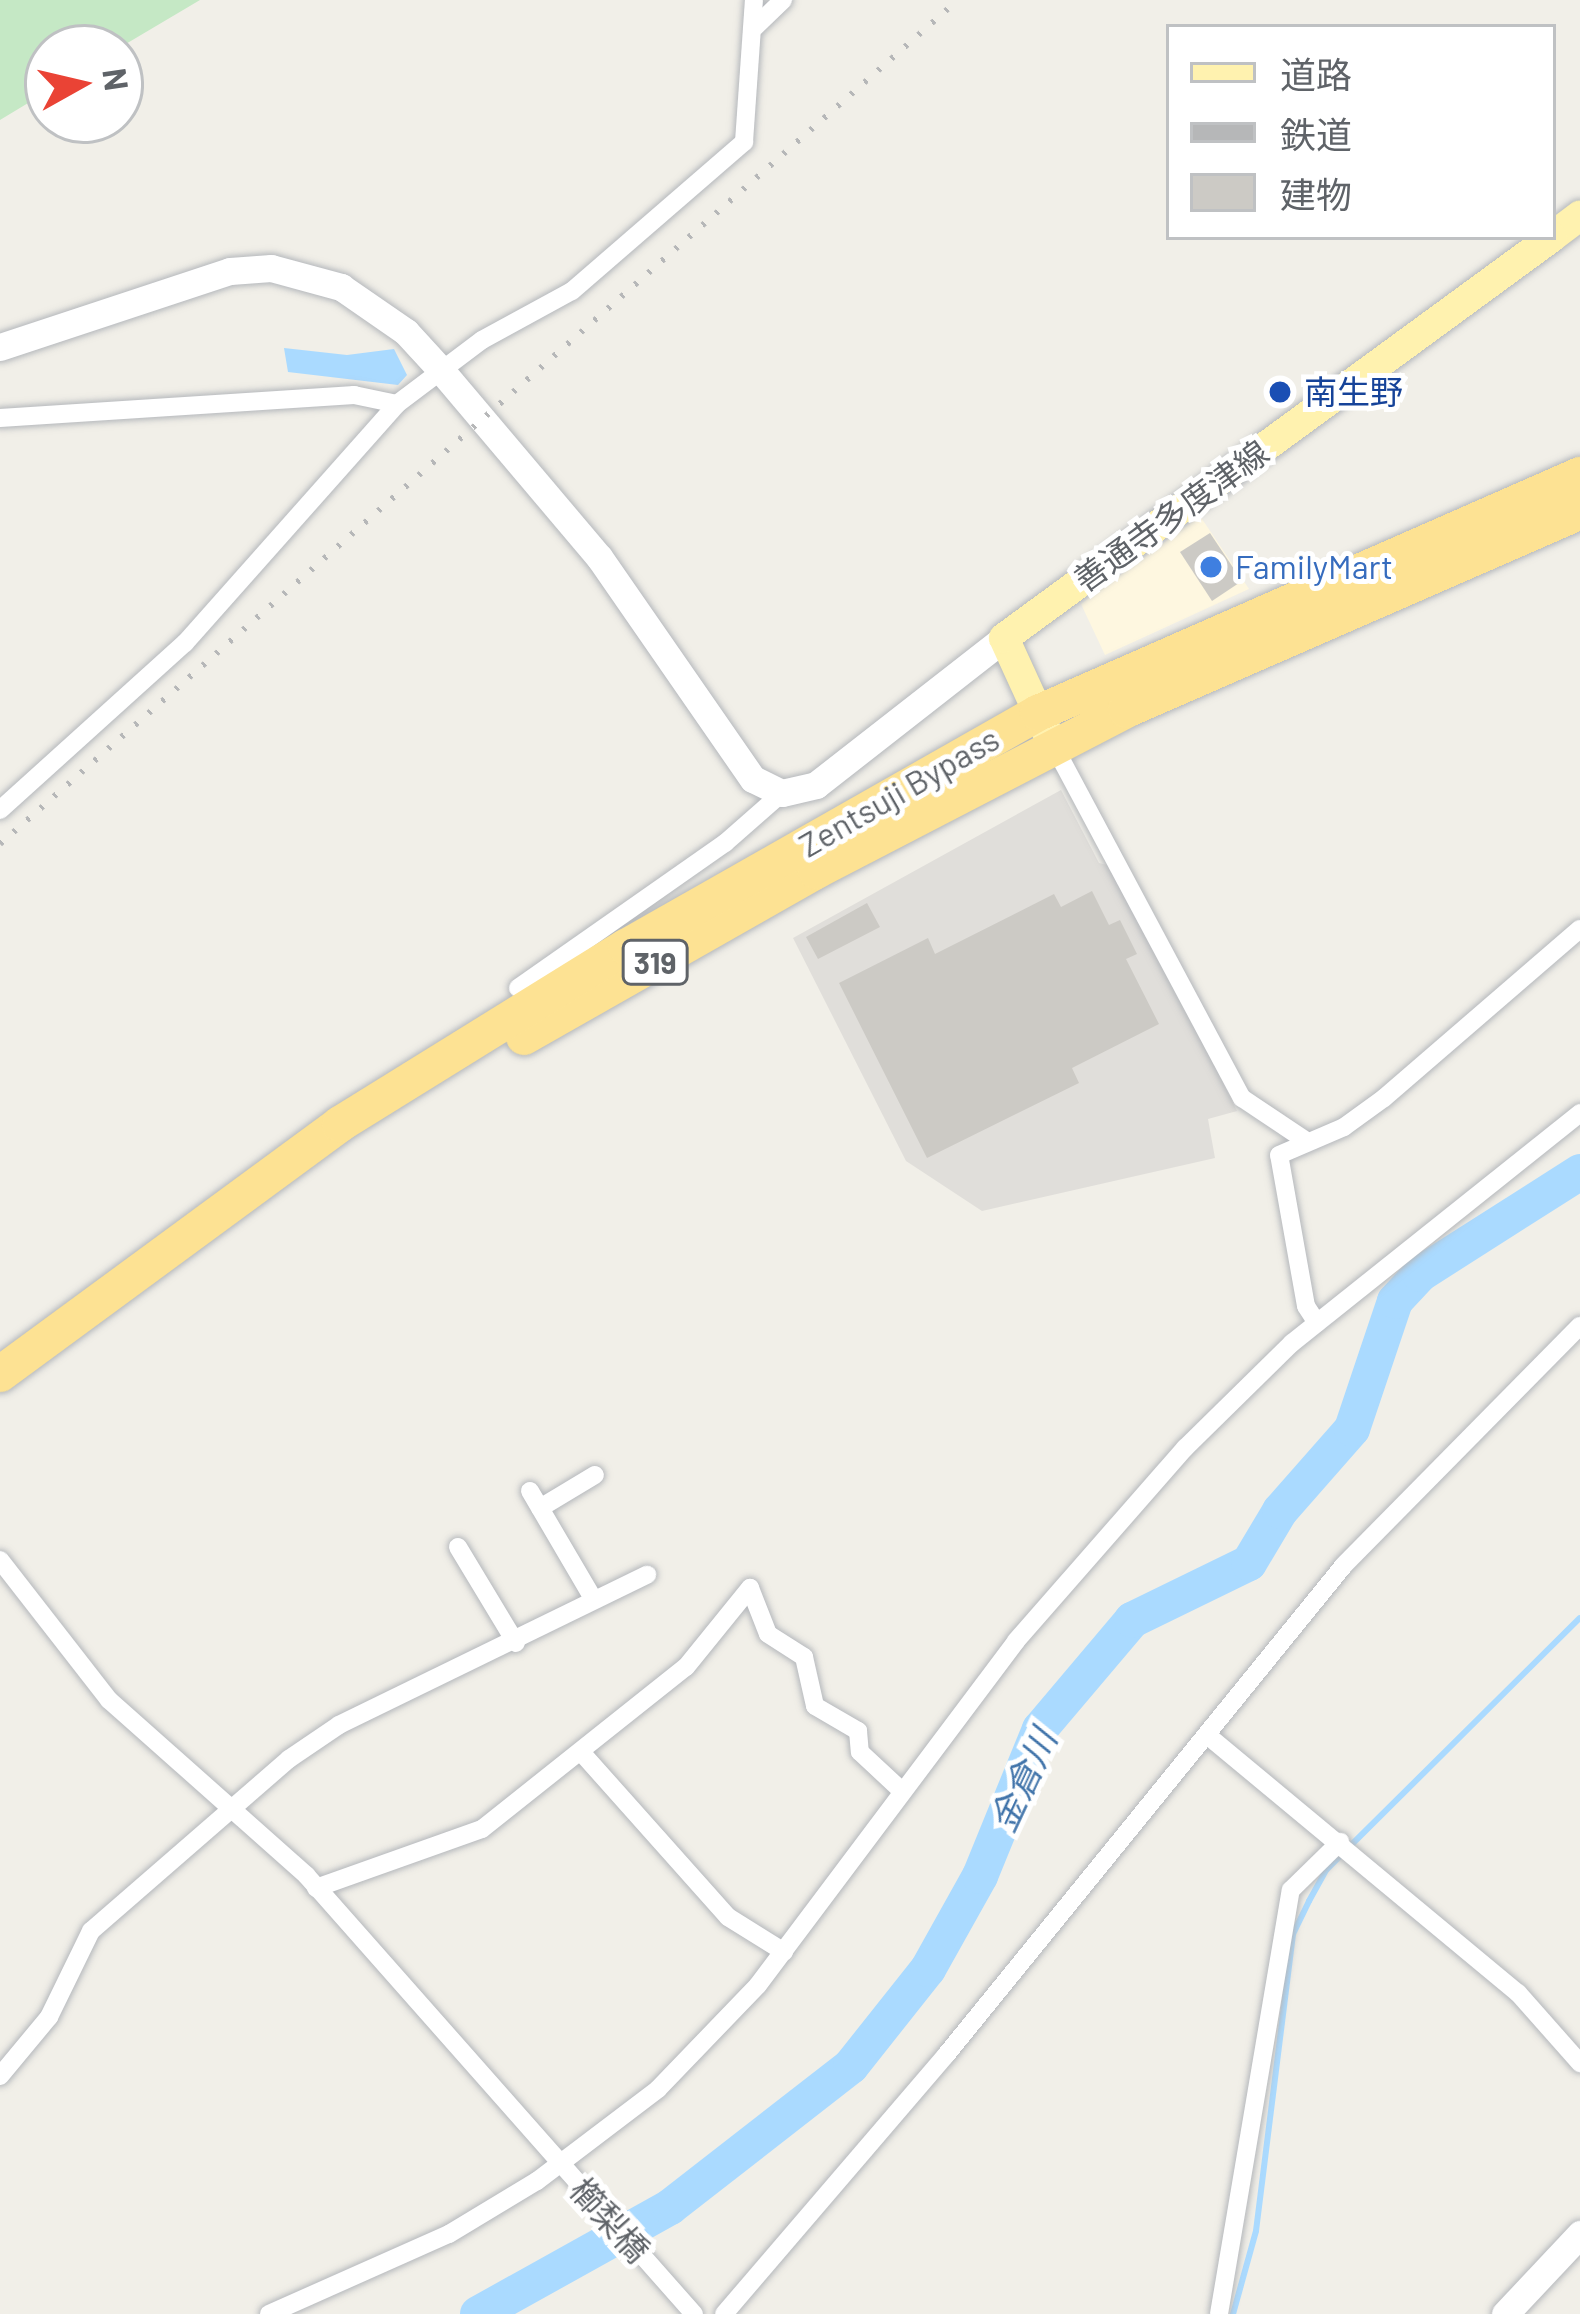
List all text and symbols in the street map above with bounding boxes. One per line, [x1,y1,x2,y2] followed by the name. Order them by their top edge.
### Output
[24,24,144,144] north arrow
[1166,24,1556,240] legend
[1280,52,1352,95] text: 道路
[95,66,138,93] text: N
[1280,112,1352,155] text: 鉄道
[1280,172,1352,215] text: 建物
[1304,372,1403,412] place label: 南生野
[1267,379,1293,405] marker: 南生野
[1066,432,1276,600] street label: 善通寺多度津線
[1235,547,1393,587] place label: FamilyMart
[1198,554,1224,580] marker: FamilyMart
[792,719,1006,865] street label: Zentsuji Bypass
[619,938,691,986] road number: 319
[980,1722,1064,1838] water label: 金倉川
[562,2170,658,2270] street label: 櫛梨橋

